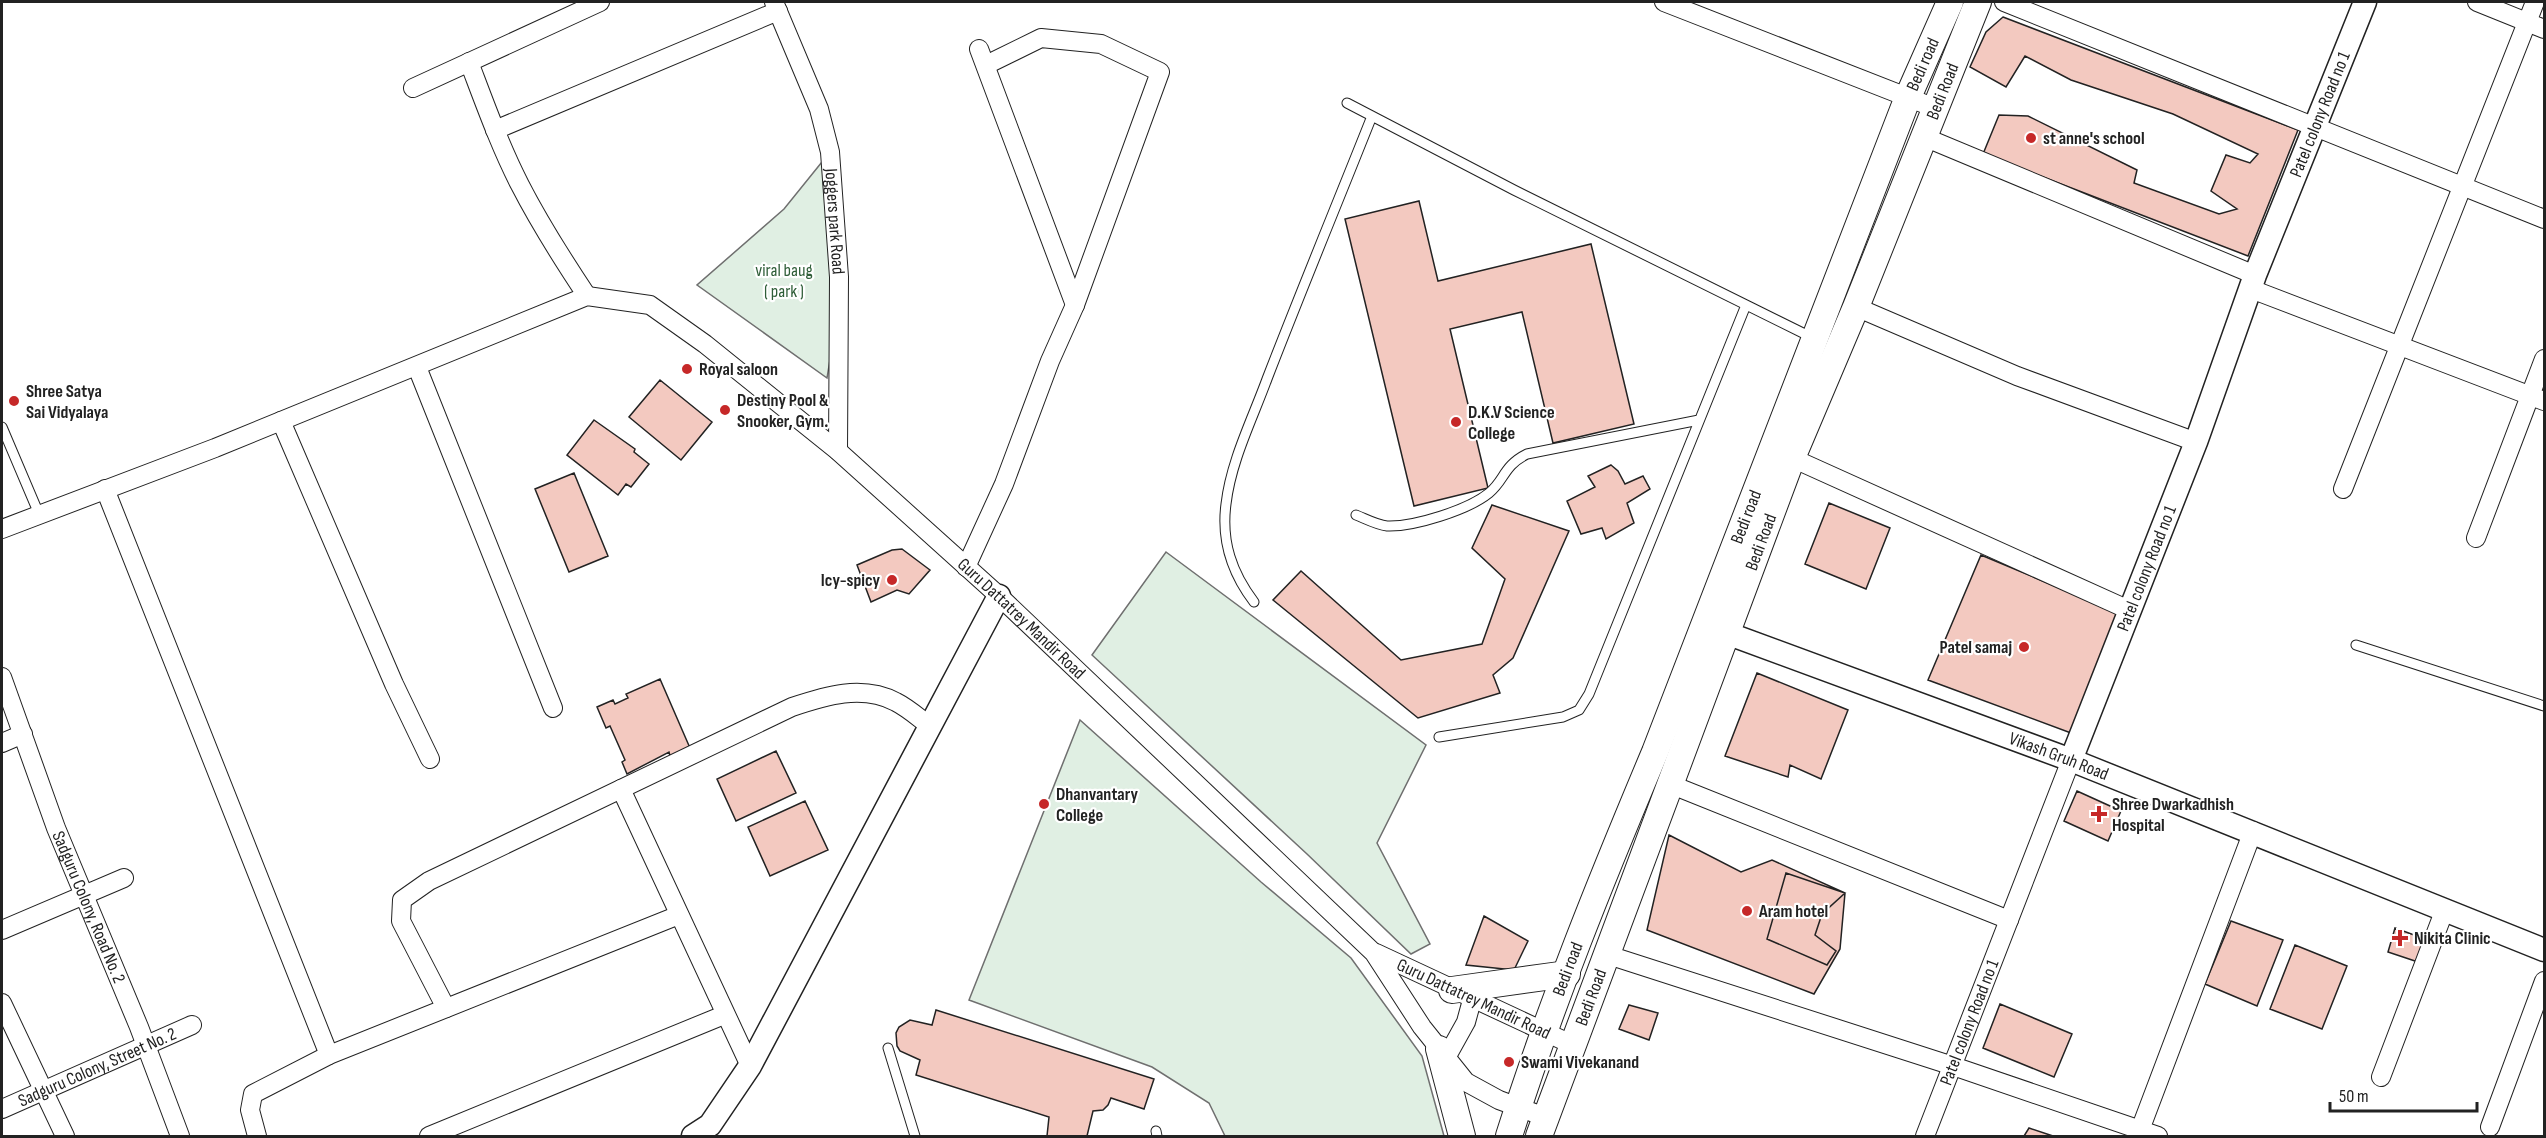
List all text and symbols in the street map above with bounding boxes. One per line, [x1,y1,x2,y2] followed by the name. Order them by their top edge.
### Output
[1902,34,1943,94] street label: Bedi road
[2285,48,2355,180] street label: Patel colony Road no 1
[1922,60,1963,123] street label: Bedi Road
[2043,128,2145,149] place label: st anne's school
[2024,131,2038,145] marker: st anne's school
[821,167,849,275] street label: Joggers park Road
[755,260,813,302] park label: viral baug ( park )
[699,359,778,380] place label: Royal saloon
[680,362,694,376] marker: Royal saloon
[26,381,108,423] place label: Shree Satya Sai Vidyalaya
[737,390,829,432] place label: Destiny Pool & Snooker, Gym.
[7,394,21,408] marker: Shree Satya Sai Vidyalaya
[1468,402,1555,444] place label: D.K.V Science College
[718,403,732,417] marker: Destiny Pool & Snooker, Gym.
[1449,415,1463,429] marker: D.K.V Science College
[1726,487,1766,547] street label: Bedi road
[2112,502,2181,634] street label: Patel colony Road no 1
[1740,511,1781,573] street label: Bedi Road
[953,554,1090,683] street label: Guru Dattatrey Mandir Road
[821,570,880,591] place label: Icy-spicy
[885,573,899,587] marker: Icy-spicy
[1940,637,2012,658] place label: Patel samaj
[2017,640,2031,654] marker: Patel samaj
[2006,728,2112,785] street label: Vikash Gruh Road
[1056,784,1138,826] place label: Dhanvantary College
[2112,794,2234,836] place label: Shree Dwarkadhish Hospital
[1037,797,1051,811] marker: Dhanvantary College
[2090,805,2108,823] marker: Shree Dwarkadhish Hospital
[48,828,130,986] street label: Sadguru Colony, Road No. 2
[1758,901,1828,922] place label: Aram hotel
[1740,904,1754,918] marker: Aram hotel
[2414,928,2491,949] place label: Nikita Clinic
[2391,929,2409,947] marker: Nikita Clinic
[1548,939,1587,999] street label: Bedi road
[1394,954,1554,1044] street label: Guru Dattatrey Mandir Road
[1935,956,2003,1088] street label: Patel colony Road no 1
[1571,966,1611,1029] street label: Bedi Road
[15,1023,179,1111] street label: Sadguru Colony, Street No. 2
[1521,1052,1639,1073] place label: Swami Vivekanand
[1502,1055,1516,1069] marker: Swami Vivekanand
[2330,1075,2477,1113] scale bar
[2339,1086,2369,1107] text: 50 m

